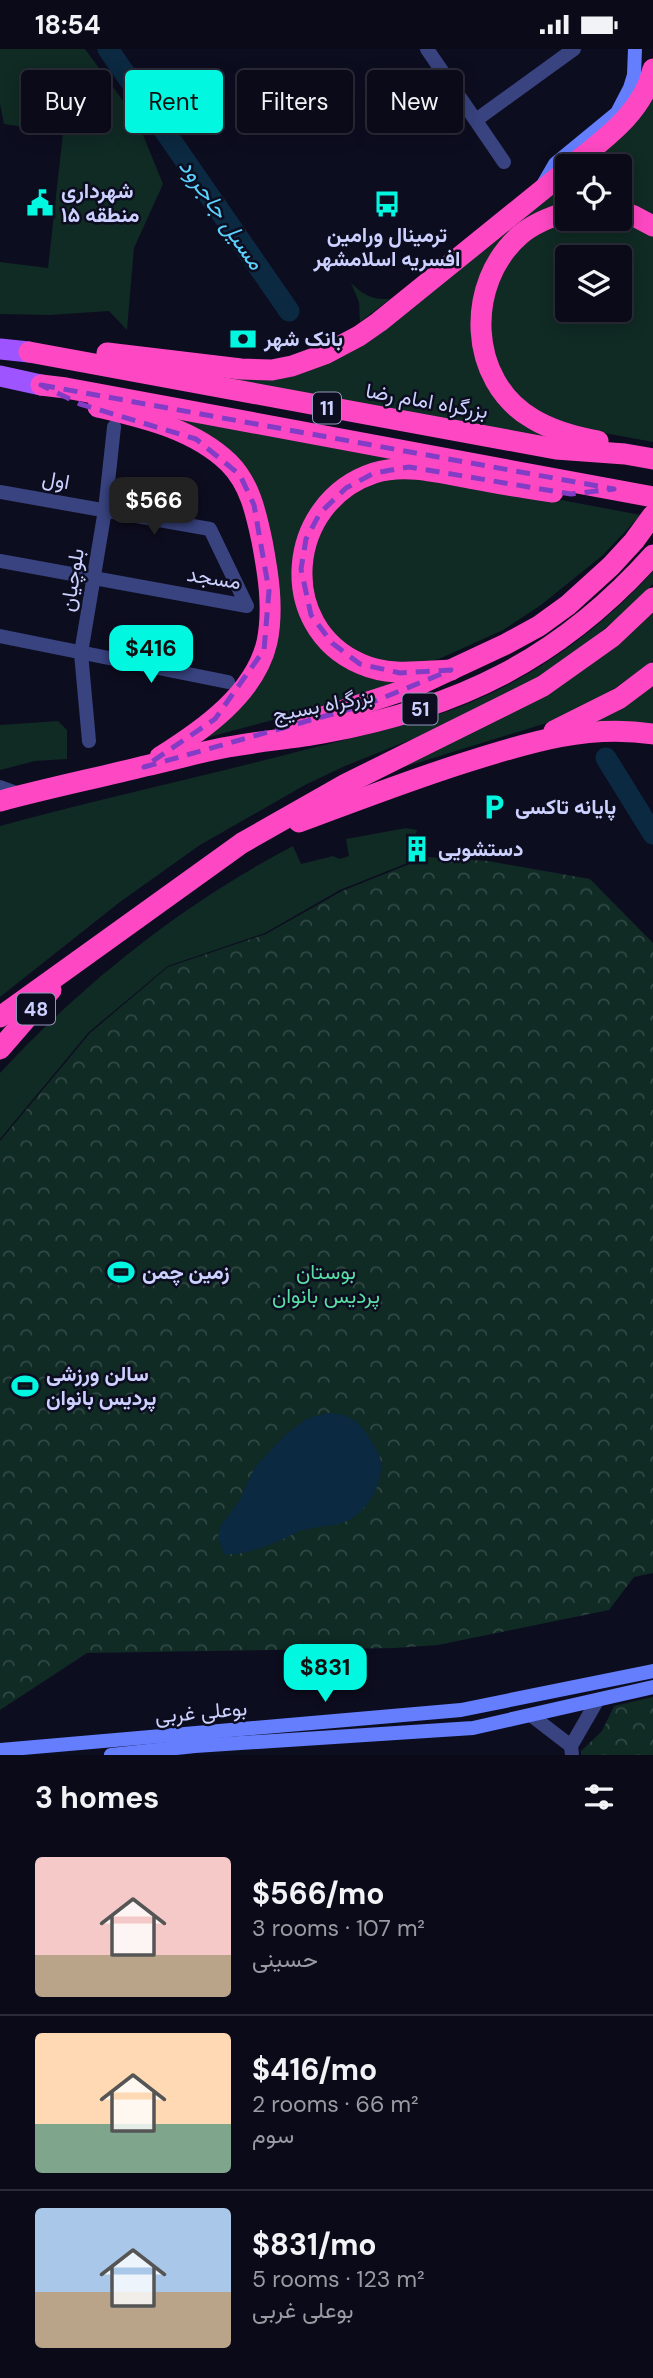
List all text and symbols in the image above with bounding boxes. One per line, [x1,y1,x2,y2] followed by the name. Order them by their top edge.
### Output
[35,8,101,42] text: 18:54
[21,70,111,133] chip: Buy
[125,70,223,133] chip: Rent
[237,70,353,133] chip: Filters
[367,70,463,133] chip: New
[173,152,272,276] water label: مسیل جاجرود
[555,154,632,322] map controls
[555,154,632,231] button: locate
[61,177,140,229] place label: شهرداری منطقه ۱۵
[25,188,55,218] public building icon: شهرداری منطقه ۱۵
[372,189,402,219] bus stop icon: ترمینال ورامین افسریه اسلامشهر
[312,221,461,273] place label: ترمینال ورامین افسریه اسلامشهر
[555,245,632,322] button: layers
[228,324,258,354] bank icon: بانک شهر
[263,325,343,353] place label: بانک شهر
[364,376,490,426] street label: بزرگراه امام رضا
[313,393,341,423] road number: 11
[40,464,72,496] street label: اول
[113,477,195,537] pin: $566
[125,485,183,515] text: $566
[53,546,91,614] street label: بلوچیان
[185,560,243,596] street label: مسجد
[110,625,192,685] pin: $416
[125,633,177,663] text: $416
[270,681,376,729] street label: بزرگراه بسیج
[402,694,438,725] road number: 51
[479,792,509,822] parking icon: پایانه تاکسی
[515,793,616,821] place label: پایانه تاکسی
[402,834,432,864] building icon: دستشویی
[438,835,523,863] place label: دستشویی
[17,993,55,1025] road number: 48
[106,1257,136,1287] sports icon: زمین چمن
[142,1258,230,1286] place label: زمین چمن
[272,1258,380,1310] park label: بوستان پردیس بانوان
[46,1360,156,1412] place label: سالن ورزشی پردیس بانوان
[10,1371,40,1401] sports icon: سالن ورزشی پردیس بانوان
[284,1645,366,1704] pin: $831
[300,1652,350,1682] text: $831
[154,1694,248,1730] street label: بوعلی غربی
[35,1778,159,1817] text: 3 homes
[580,1778,618,1816] icon: filters
[252,1874,385,1913] text: $566/mo
[91,1885,175,1969] icon: home
[252,1913,425,1943] text: 3 rooms · 107 m²
[252,1944,318,1974] text: حسینی
[252,2050,377,2089] text: $416/mo
[91,2061,175,2145] icon: home
[252,2089,419,2119] text: 2 rooms · 66 m²
[252,2120,294,2150] text: سوم
[252,2225,377,2264] text: $831/mo
[91,2236,175,2320] icon: home
[252,2264,425,2294] text: 5 rooms · 123 m²
[252,2295,354,2325] text: بوعلی غربی

